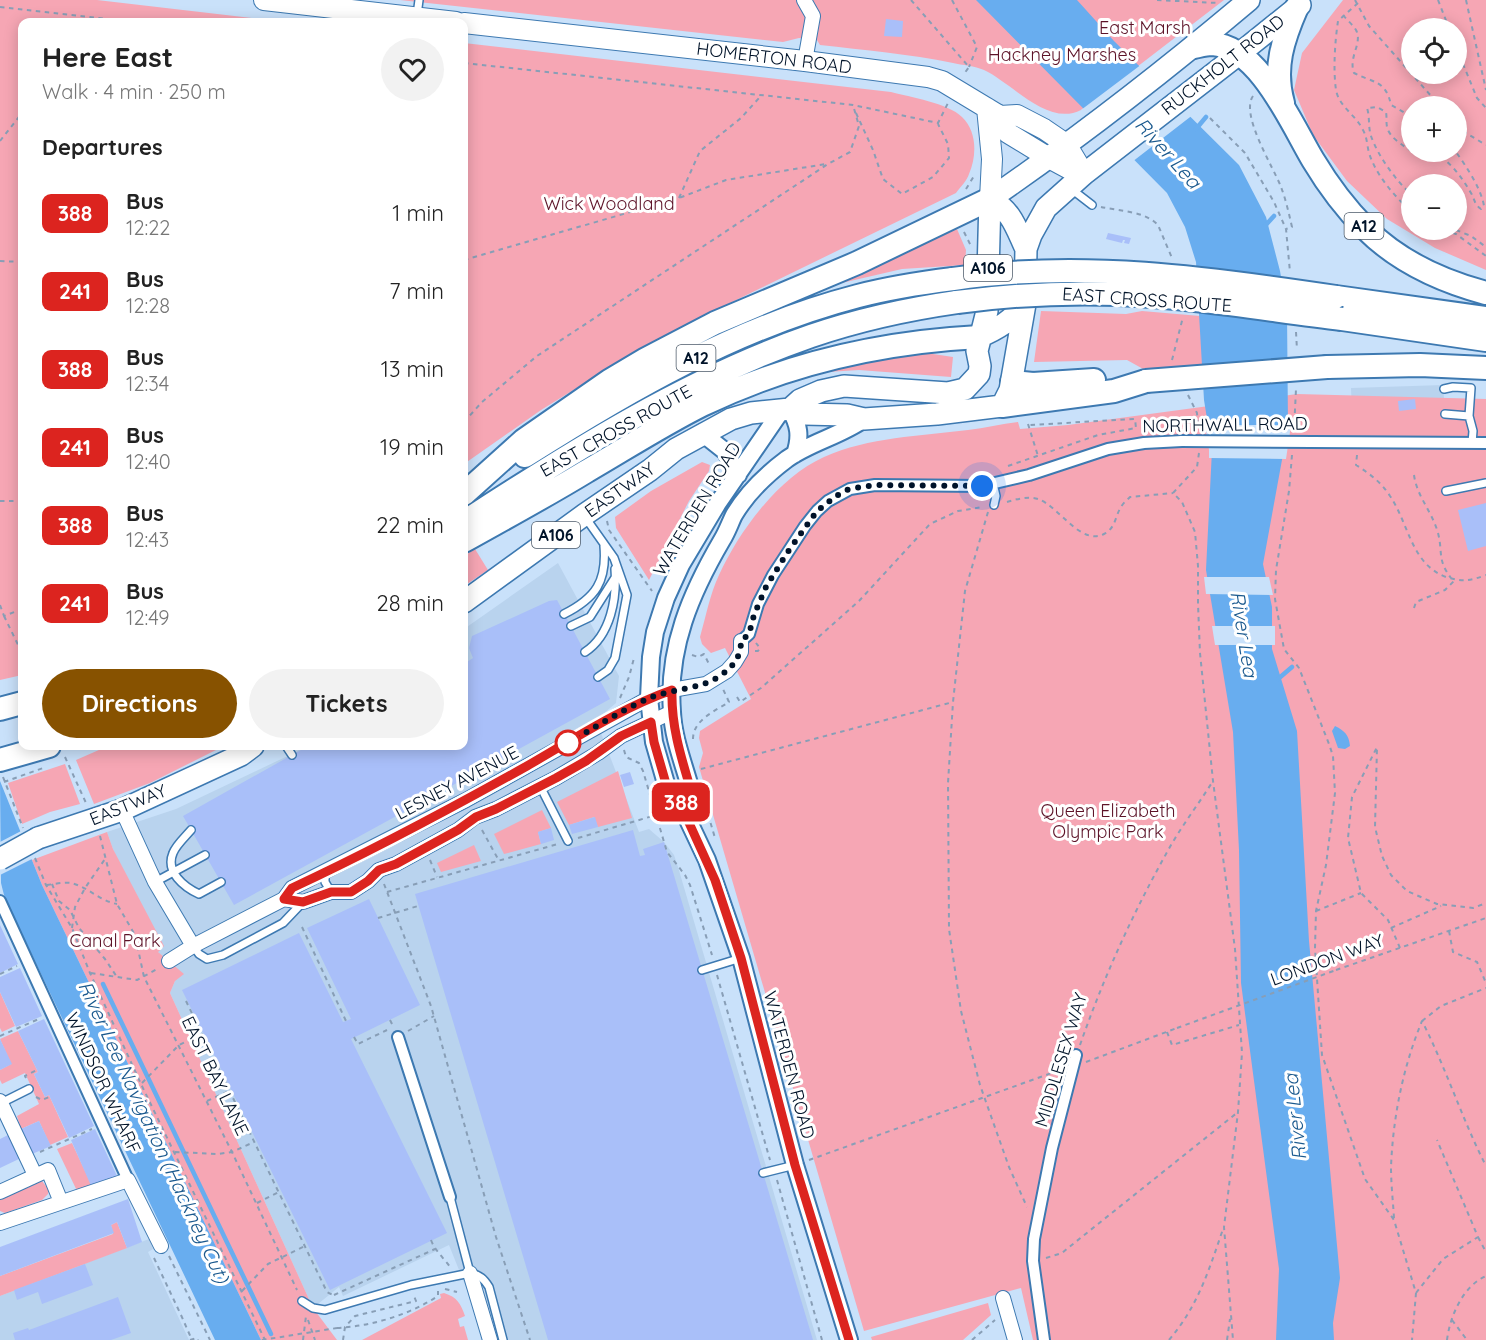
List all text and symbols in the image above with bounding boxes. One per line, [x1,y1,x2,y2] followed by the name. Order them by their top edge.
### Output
[1157,9,1289,120] street label: RUCKHOLT ROAD
[1099,16,1191,39] park label: East Marsh
[1401,18,1467,240] map controls
[1401,18,1467,84] button: locate
[695,37,853,78] street label: HOMERTON ROAD
[381,38,444,101] button: heart
[42,39,173,74] text: Here East
[988,43,1136,66] park label: Hackney Marshes
[42,79,226,104] text: Walk · 4 min · 250 m
[1401,96,1467,162] button: +
[1130,112,1208,195] water label: River Lea
[42,133,163,161] text: Departures
[1401,174,1467,240] button: −
[126,187,164,215] text: Bus
[543,192,675,215] park label: Wick Woodland
[392,199,444,227] text: 1 min
[58,200,92,226] text: 388
[1344,213,1384,239] road number: A12
[126,215,170,240] text: 12:22
[964,255,1012,281] road number: A106
[126,265,164,293] text: Bus
[389,277,444,305] text: 7 min
[59,278,91,304] text: 241
[1061,282,1233,317] street label: EAST CROSS ROUTE
[126,293,170,318] text: 12:28
[126,343,164,371] text: Bus
[676,345,716,371] road number: A12
[381,355,444,383] text: 13 min
[58,356,92,382] text: 388
[126,371,169,396] text: 12:34
[536,379,696,482] street label: EAST CROSS ROUTE
[1142,412,1308,437] street label: NORTHWALL ROAD
[126,421,164,449] text: Bus
[380,433,444,461] text: 19 min
[59,434,91,460] text: 241
[648,438,746,580] street label: WATERDEN ROAD
[126,449,171,474] text: 12:40
[580,457,659,522] street label: EASTWAY
[967,471,997,501] your location
[126,499,164,527] text: Bus
[376,511,444,539] text: 22 min
[58,512,92,538] text: 388
[532,522,580,548] road number: A106
[126,527,169,552] text: 12:43
[126,577,164,605] text: Bus
[376,589,444,617] text: 28 min
[1225,589,1264,681] water label: River Lea
[59,590,91,616] text: 241
[126,605,170,630] text: 12:49
[42,669,237,738] button: Directions
[249,669,444,738] button: Tickets
[555,730,581,756] unlabelled marker
[391,740,522,825] street label: LESNEY AVENUE
[86,779,170,830] street label: EASTWAY
[646,782,716,822] line badge: 388
[664,789,698,815] text: 388
[1041,799,1176,843] park label: Queen Elizabeth Olympic Park
[1267,928,1387,991] street label: LONDON WAY
[69,929,161,952] park label: Canal Park
[73,977,236,1288] water label: River Lee Navigation (Hackney Cut)
[759,988,820,1141] street label: WATERDEN ROAD
[1029,990,1092,1130] street label: MIDDLESEX WAY
[61,1009,146,1157] street label: WINDSOR WHARF
[177,1012,254,1139] street label: EAST BAY LANE
[1277,1071,1311,1162] water label: River Lea

